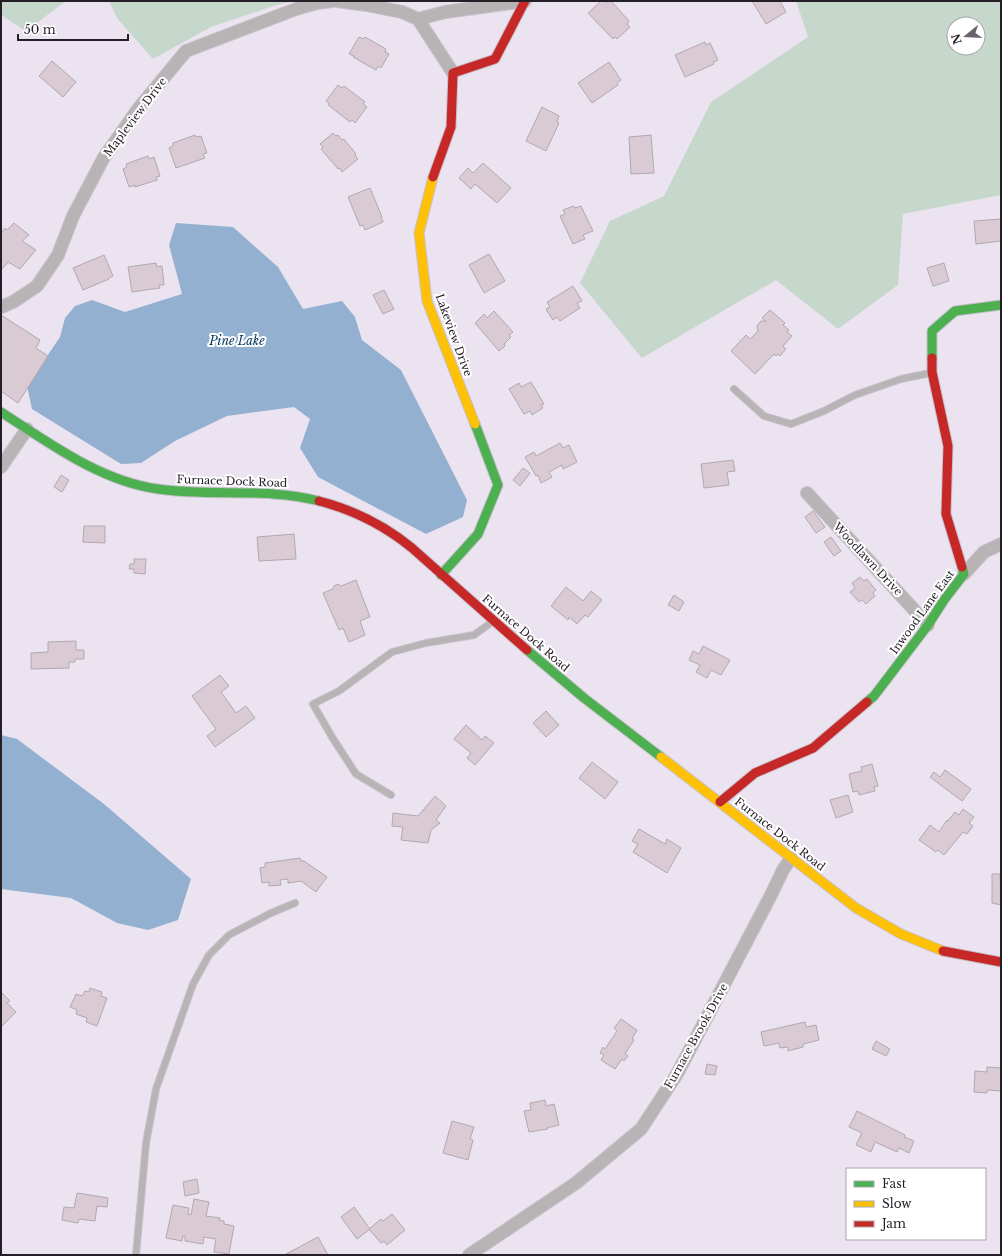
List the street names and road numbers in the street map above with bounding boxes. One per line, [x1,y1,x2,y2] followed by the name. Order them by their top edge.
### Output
[101,75,169,159] street label: Mapleview Drive
[433,292,475,378] street label: Lakeview Drive
[176,472,288,490] street label: Furnace Dock Road
[830,519,905,598] street label: Woodlawn Drive
[887,567,958,657] street label: Inwood Lane East
[480,591,573,675] street label: Furnace Dock Road
[732,794,828,874] street label: Furnace Dock Road
[661,981,731,1091] street label: Furnace Brook Drive

